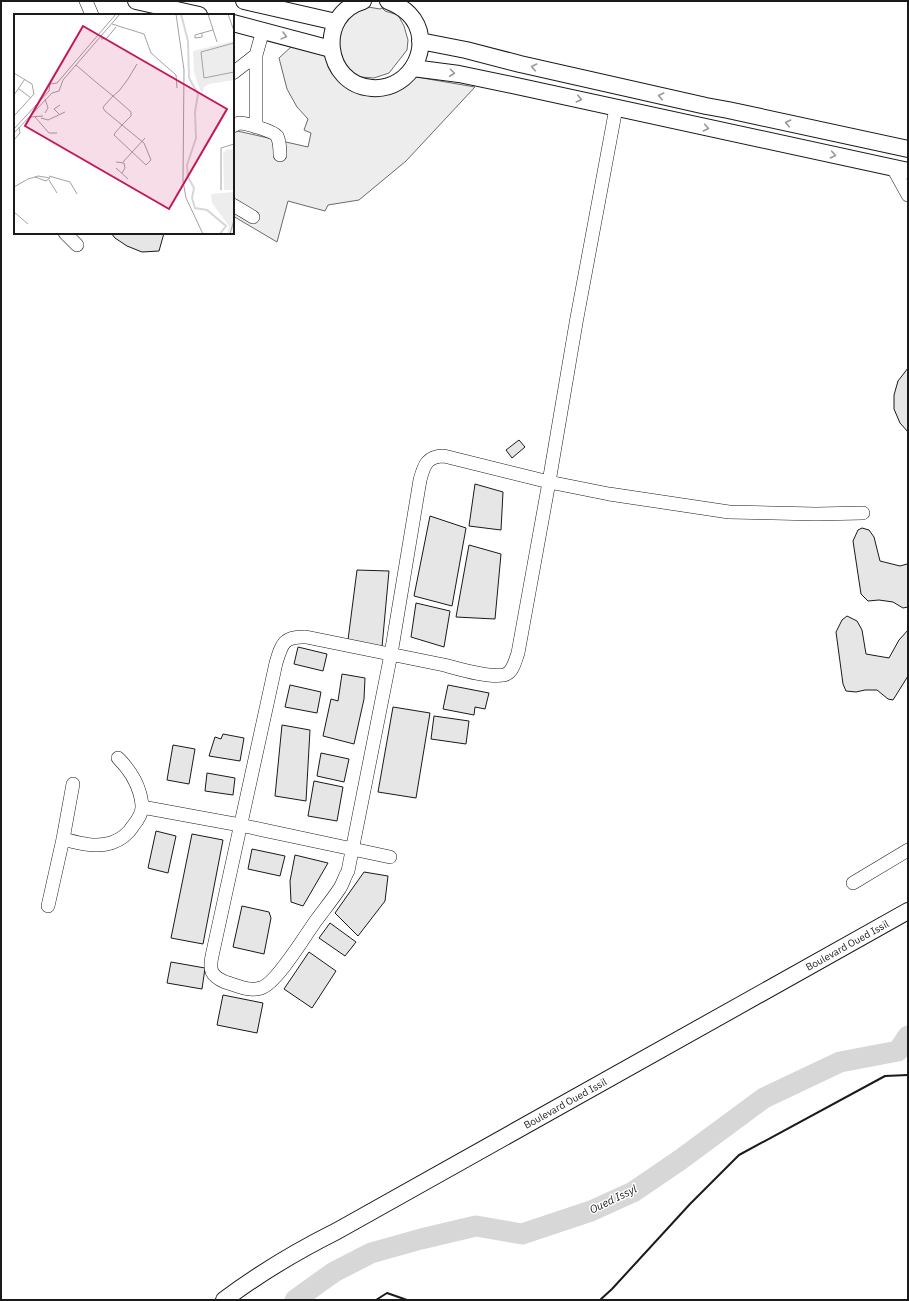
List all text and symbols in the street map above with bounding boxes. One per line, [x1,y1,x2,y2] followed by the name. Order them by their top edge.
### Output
[14,14,234,234] inset map
[281,31,288,40] one-way arrow
[531,64,537,72] one-way arrow
[449,68,455,77] one-way arrow
[658,93,664,101] one-way arrow
[576,95,582,103] one-way arrow
[785,119,791,127] one-way arrow
[703,123,709,131] one-way arrow
[830,151,836,159] one-way arrow
[803,917,891,974] street label: Boulevard Oued Issil
[521,1075,609,1132] street label: Boulevard Oued Issil
[587,1182,639,1216] water label: Oued Issyl

